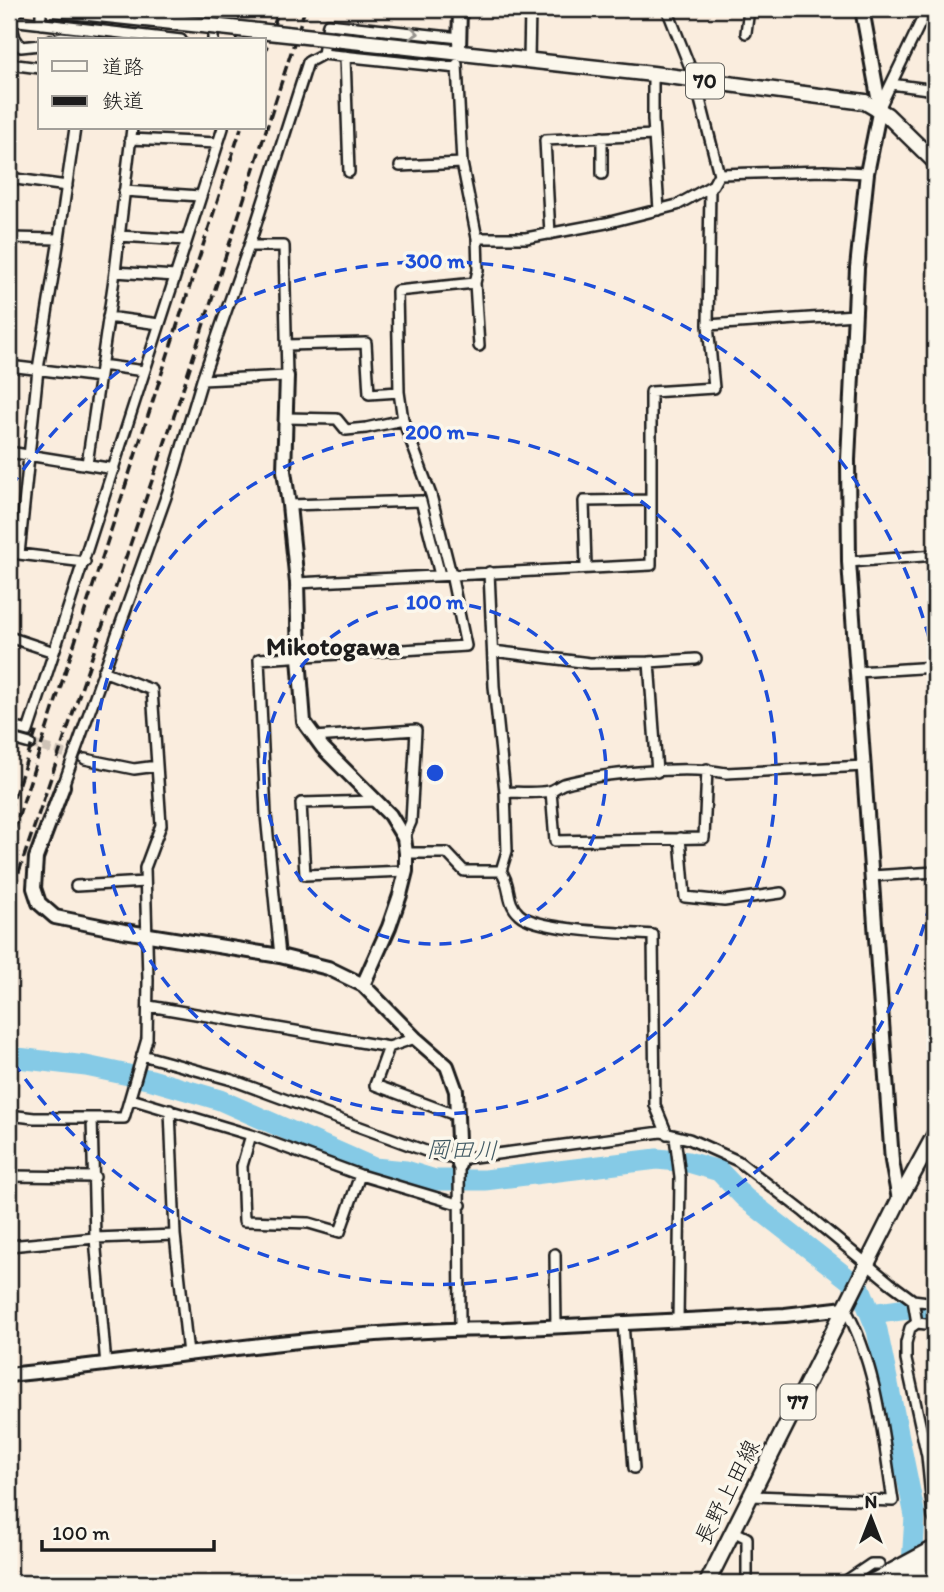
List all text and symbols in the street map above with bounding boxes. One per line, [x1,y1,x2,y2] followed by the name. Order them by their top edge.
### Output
[409,25,420,40] one-way arrow
[38,38,266,130] legend
[102,54,144,79] text: 道路
[686,64,724,98] road number: 70
[102,88,144,113] text: 鉄道
[405,248,465,273] text: 300 m
[405,419,465,444] text: 200 m
[406,589,464,614] text: 100 m
[266,630,400,662] district label: Mikotogawa
[423,761,447,785] centre of rings
[426,1134,498,1165] water label: 岡田川
[780,1384,816,1420] road number: 77
[688,1434,766,1550] street label: 長野上田線
[836,1484,906,1554] north arrow
[865,1490,877,1513] text: N
[42,1508,214,1552] scale bar
[52,1520,110,1545] text: 100 m

